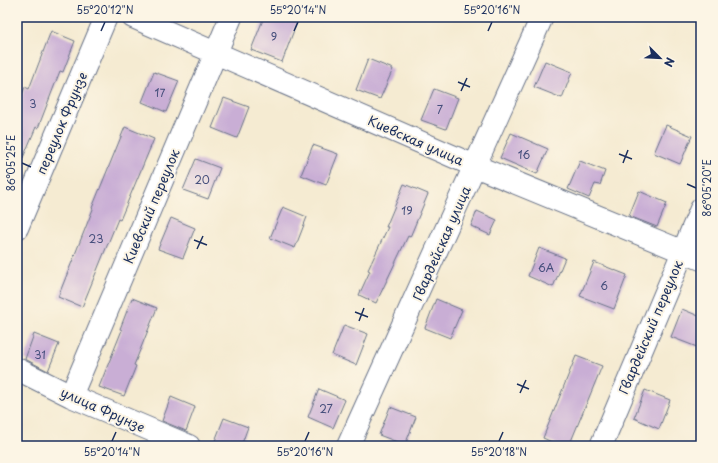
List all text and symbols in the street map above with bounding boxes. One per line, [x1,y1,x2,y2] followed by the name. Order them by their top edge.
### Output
[77,2,134,17] text: 55°20'12"N
[270,2,326,17] text: 55°20'14"N
[464,2,521,17] text: 55°20'16"N
[271,28,277,45] house number: 9
[640,38,680,78] north arrow
[660,55,679,70] text: N
[31,68,91,177] street label: переулок Фрунзе
[155,84,166,101] house number: 17
[29,95,37,112] house number: 3
[437,101,443,118] house number: 7
[365,110,468,170] street label: Киевская улица
[3,135,18,191] text: 86°05'25"E
[118,145,184,266] street label: Киевский переулок
[518,146,531,163] house number: 16
[699,159,714,217] text: 86°05'20"E
[194,171,210,188] house number: 20
[407,182,475,303] street label: Гвардейская улица
[401,202,413,219] house number: 19
[89,230,103,247] house number: 23
[613,257,687,397] street label: Гвардейский переулок
[538,259,555,276] house number: 6А
[600,277,608,294] house number: 6
[34,346,46,363] house number: 31
[58,382,149,436] street label: улица Фрунзе
[319,400,333,417] house number: 27
[84,444,140,459] text: 55°20'14"N
[277,444,334,459] text: 55°20'16"N
[471,444,527,459] text: 55°20'18"N

